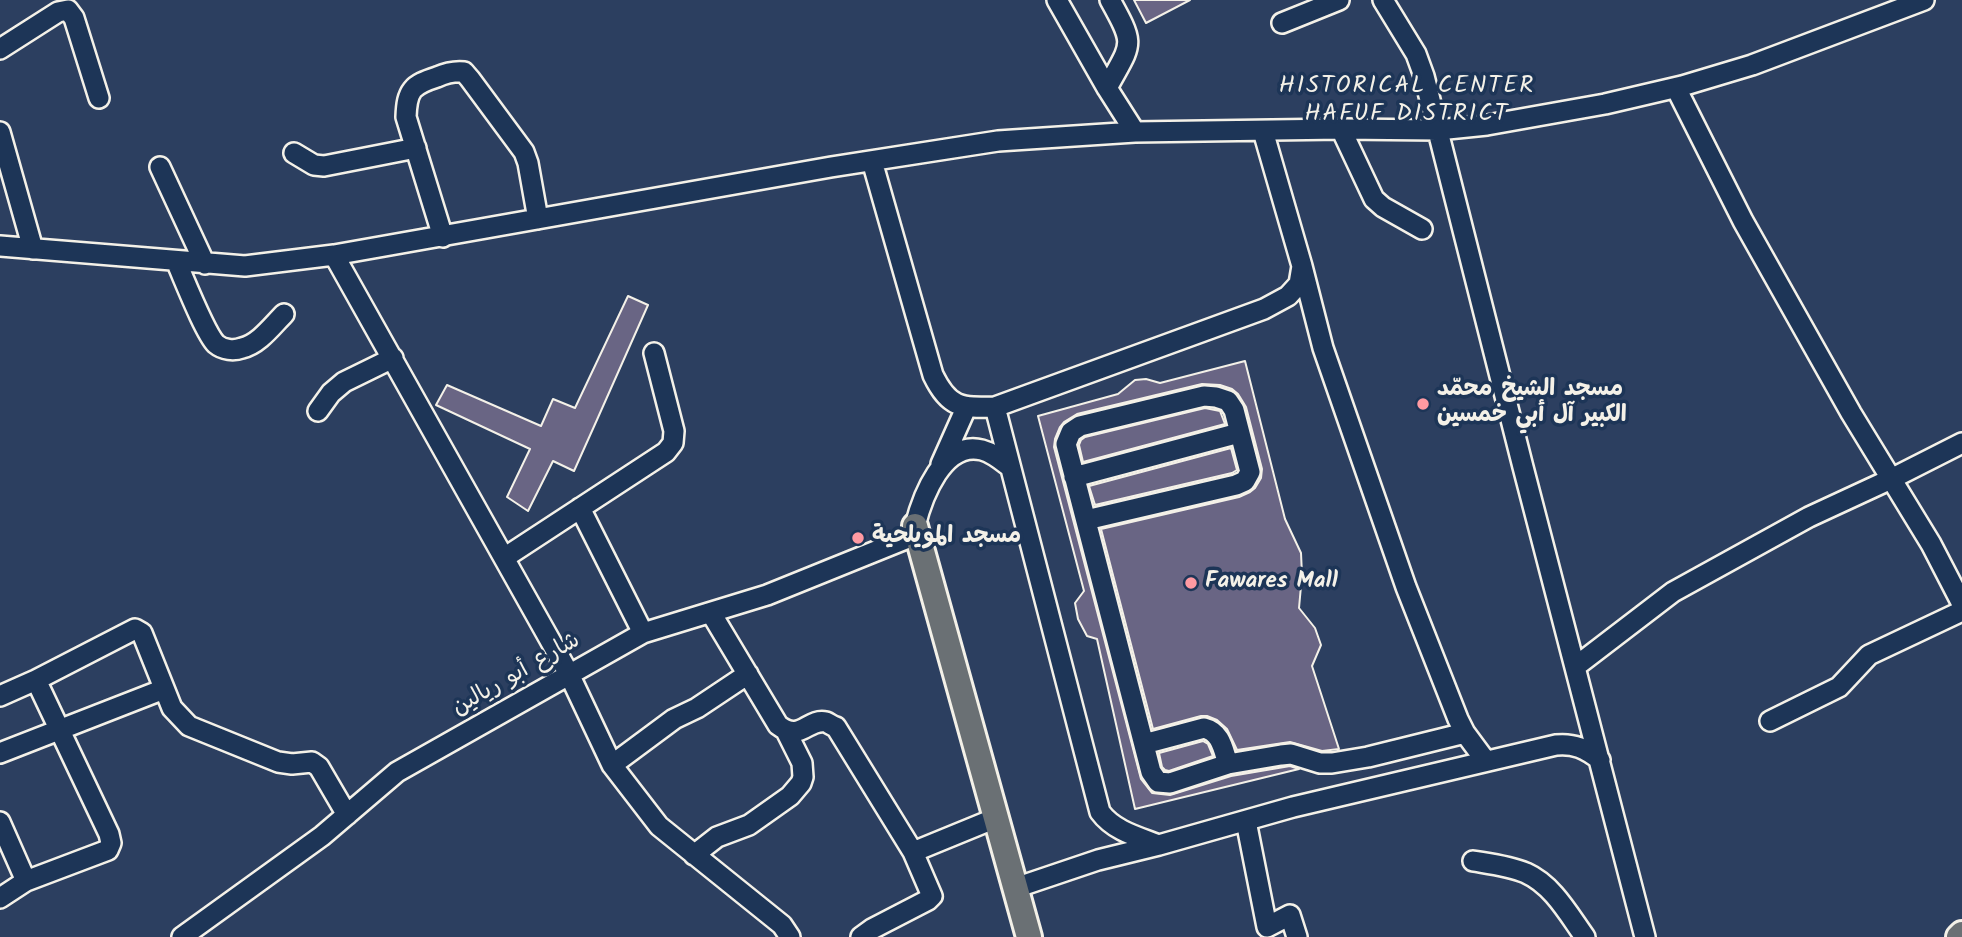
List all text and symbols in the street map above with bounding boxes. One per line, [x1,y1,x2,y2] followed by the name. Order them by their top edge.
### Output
[1281,74,1533,130] district label: HISTORICAL CENTER HAFUF DISTRICT
[1437,377,1627,431] place label: مسجد الشيخ محمّد الكبير آل أبي خمسين
[1415,396,1431,412] marker: مسجد الشيخ محمّد الكبير آل أبي خمسين
[872,524,1021,552] place label: مسجد المويلحية
[850,530,866,546] marker: مسجد المويلحية
[1205,569,1338,597] place label: Fawares Mall
[1183,575,1199,591] marker: Fawares Mall
[448,628,586,724] street label: شارع أبو ريالين

